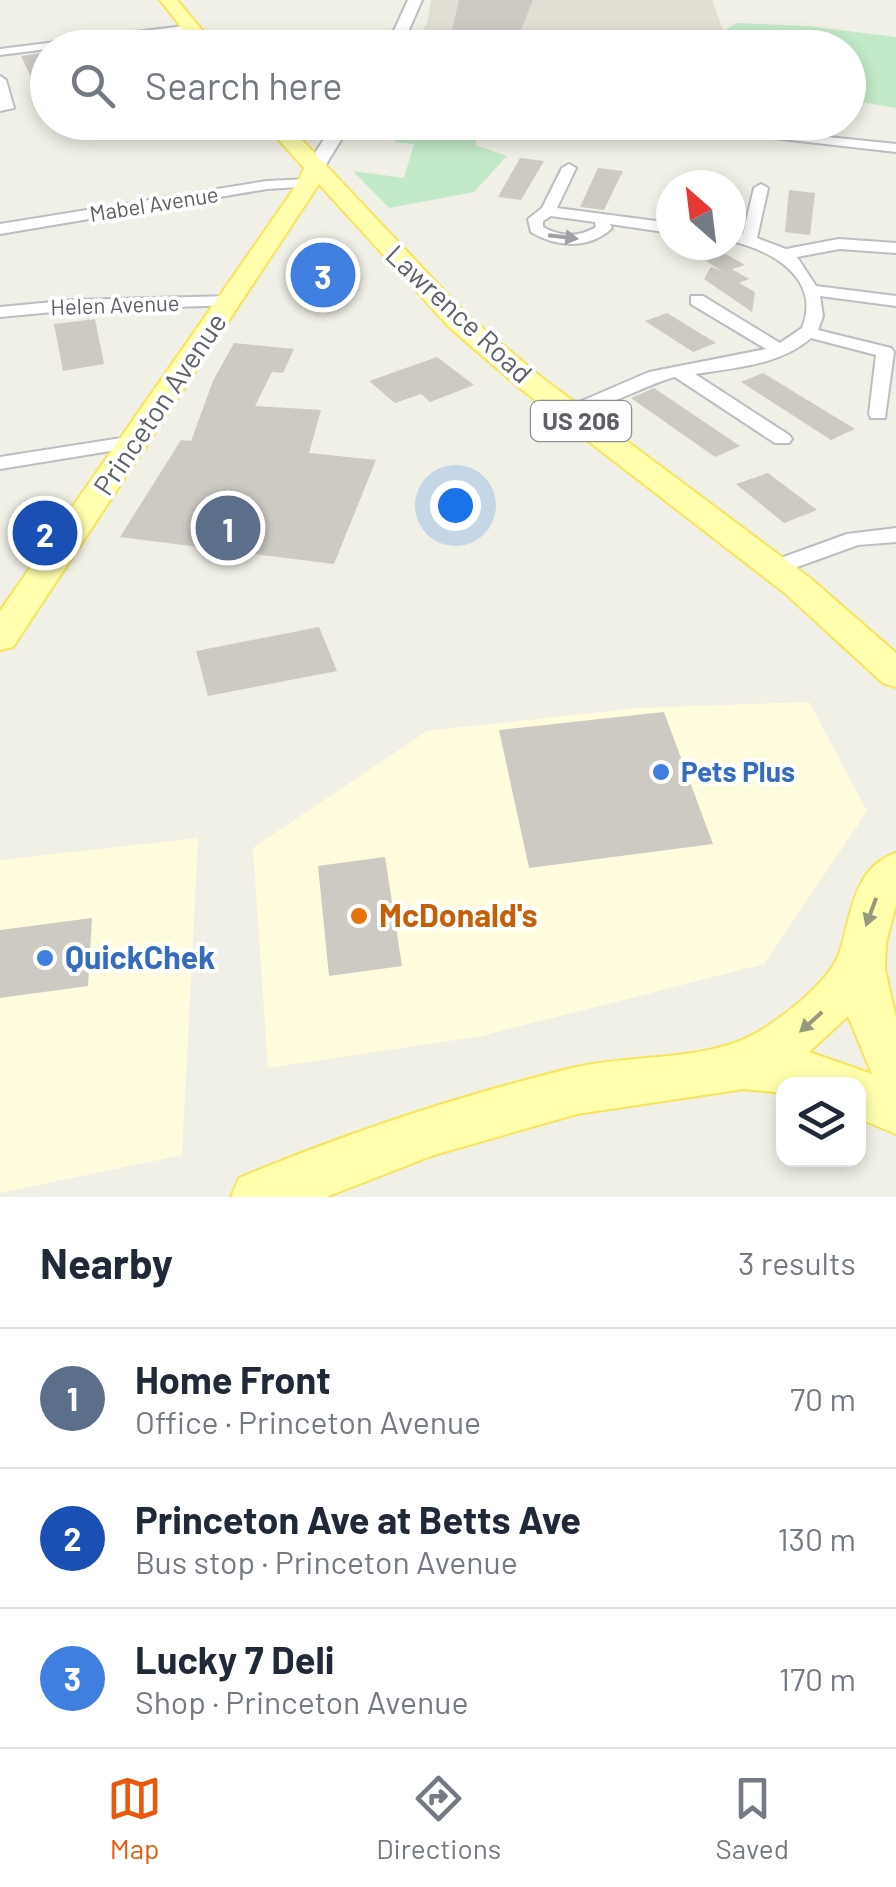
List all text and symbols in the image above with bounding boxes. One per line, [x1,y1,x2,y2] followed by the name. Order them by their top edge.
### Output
[30,30,866,140] search box
[65,58,120,113] icon: search
[145,62,343,108] text: Search here
[656,170,746,260] north arrow
[88,180,220,226] street label: Mabel Avenue
[548,229,579,245] one-way arrow
[380,237,540,389] street label: Lawrence Road
[290,238,356,312] pin: 3
[50,289,180,319] street label: Helen Avenue
[86,306,233,501] street label: Princeton Avenue
[531,401,631,441] road number: US 206
[430,480,481,531] your location
[196,490,260,566] pin: 1
[12,496,78,570] pin: 2
[681,754,795,788] place label: Pets Plus
[650,761,672,783] marker: Pets Plus
[379,895,538,933] place label: McDonald's
[863,898,878,928] one-way arrow
[348,905,370,927] marker: McDonald's
[65,937,215,975] place label: QuickChek
[34,947,56,969] marker: QuickChek
[799,1010,824,1032] one-way arrow
[776,1077,866,1167] map controls
[776,1077,866,1167] button: layers
[40,1237,173,1287] text: Nearby
[738,1243,856,1281] text: 3 results
[135,1356,331,1402] text: Home Front
[67,1379,78,1417] text: 1
[790,1379,856,1417] text: 70 m
[135,1402,481,1440] text: Office · Princeton Avenue
[135,1496,581,1542] text: Princeton Ave at Betts Ave
[64,1519,81,1557] text: 2
[777,1519,856,1557] text: 130 m
[135,1542,518,1580] text: Bus stop · Princeton Avenue
[135,1636,335,1682] text: Lucky 7 Deli
[64,1659,81,1697] text: 3
[779,1659,856,1697] text: 170 m
[135,1682,468,1720] text: Shop · Princeton Avenue
[107,1771,162,1865] tab: Map
[376,1771,501,1865] tab: Directions
[715,1771,789,1865] tab: Saved

